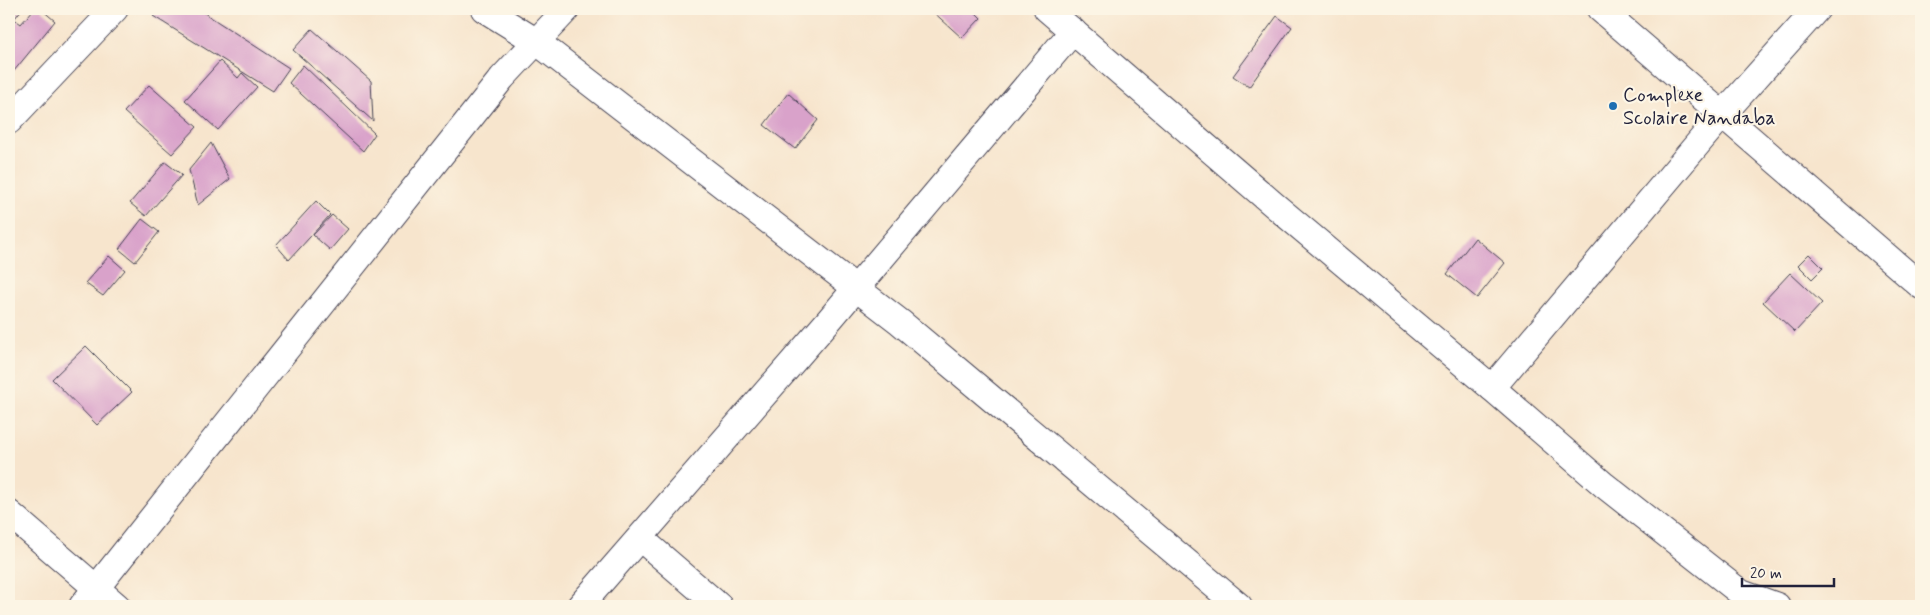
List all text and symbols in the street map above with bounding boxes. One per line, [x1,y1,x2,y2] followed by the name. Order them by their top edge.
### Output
[1623,82,1775,132] place label: Complexe Scolaire Nandaba
[1607,100,1619,112] marker: Complexe Scolaire Nandaba
[1742,555,1835,587] scale bar
[1750,564,1782,584] text: 20 m

